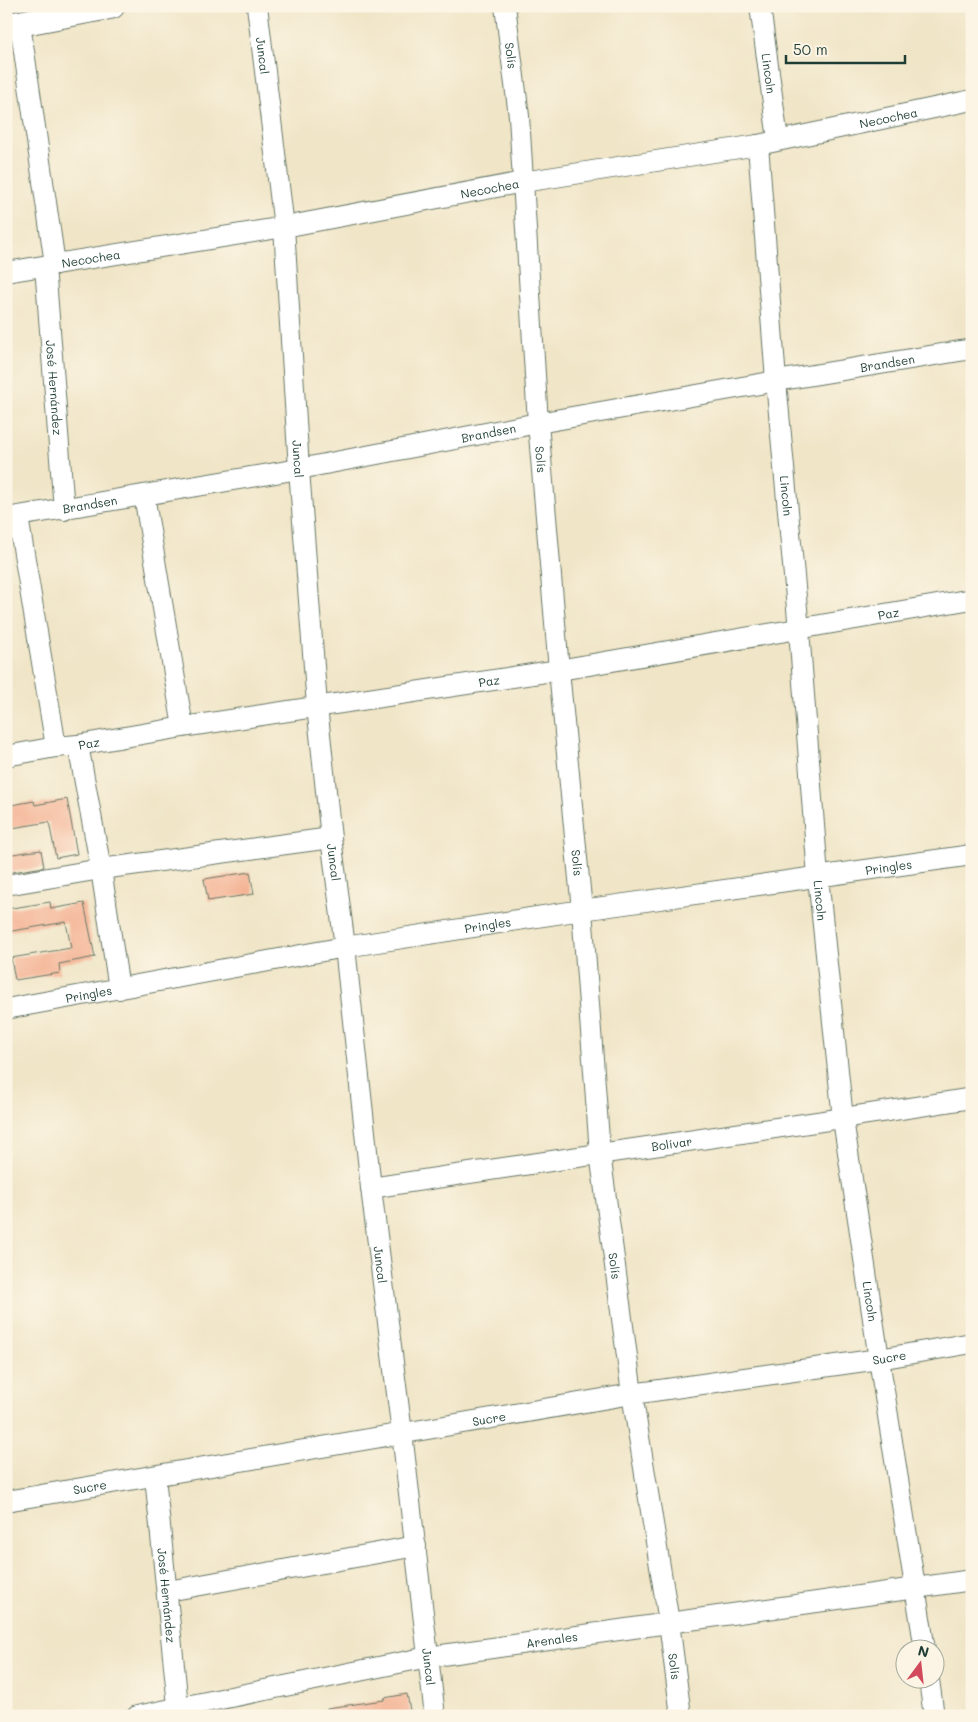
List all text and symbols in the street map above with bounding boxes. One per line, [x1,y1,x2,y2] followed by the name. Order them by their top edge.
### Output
[786,32,904,64] scale bar
[253,36,273,75] street label: Juncal
[793,39,828,59] text: 50 m
[502,41,521,70] street label: Solís
[758,52,780,95] street label: Lincoln
[858,104,919,131] street label: Necochea
[459,175,520,202] street label: Necochea
[60,246,121,271] street label: Necochea
[43,339,66,436] street label: José Hernández
[859,350,916,375] street label: Brandsen
[460,419,517,446] street label: Brandsen
[289,440,308,478] street label: Juncal
[532,445,550,473] street label: Solís
[777,475,796,517] street label: Lincoln
[61,492,118,516] street label: Brandsen
[876,604,901,623] street label: Paz
[477,671,501,690] street label: Paz
[77,733,101,753] street label: Paz
[324,843,344,882] street label: Juncal
[568,849,587,877] street label: Solís
[864,856,913,878] street label: Pringles
[810,879,830,921] street label: Lincoln
[463,913,512,936] street label: Pringles
[64,982,113,1006] street label: Pringles
[650,1132,693,1154] street label: Bolívar
[370,1245,391,1284] street label: Juncal
[605,1252,625,1280] street label: Solís
[859,1280,881,1322] street label: Lincoln
[871,1346,907,1368] street label: Sucre
[471,1408,507,1429] street label: Sucre
[72,1476,108,1497] street label: Sucre
[154,1547,180,1644] street label: José Hernández
[525,1628,579,1651] street label: Arenales
[896,1640,946,1690] north arrow
[916,1640,931,1662] text: N
[419,1647,439,1686] street label: Juncal
[665,1652,684,1681] street label: Solís

